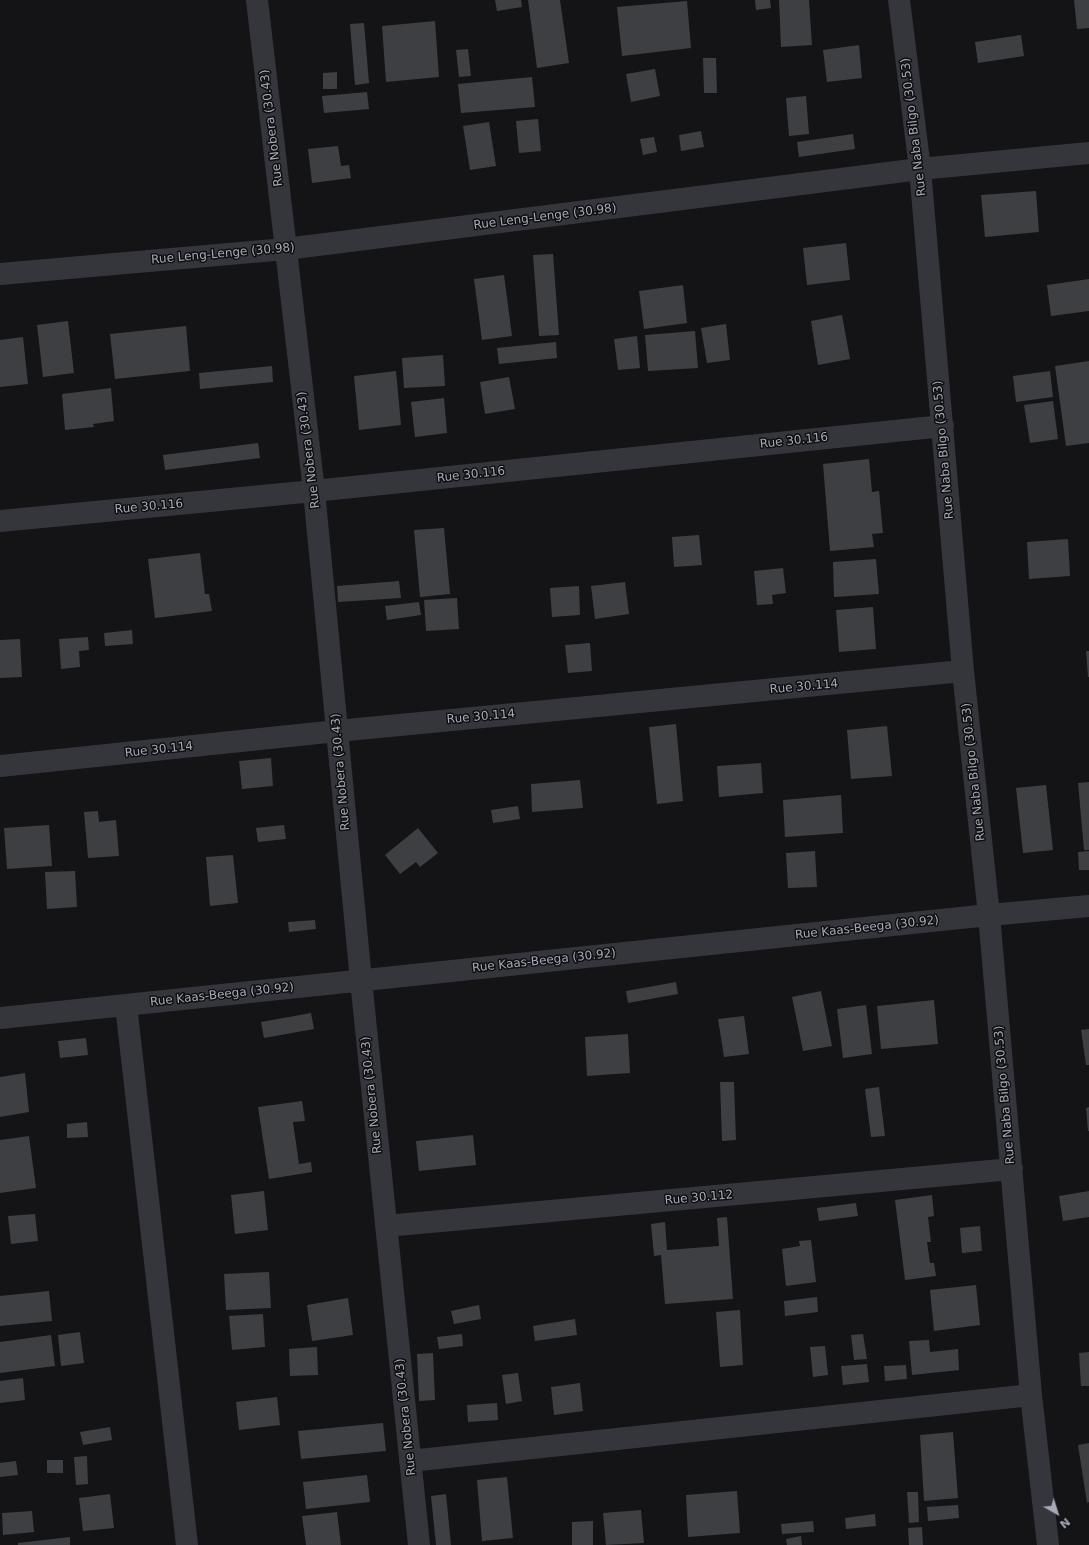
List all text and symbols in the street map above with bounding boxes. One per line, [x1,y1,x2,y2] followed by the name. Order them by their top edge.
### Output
[898,57,930,197] street label: Rue Naba Bilgo (30.53)
[258,69,286,187] street label: Rue Nobera (30.43)
[473,201,617,233] street label: Rue Leng-Lenge (30.98)
[151,241,295,267] street label: Rue Leng-Lenge (30.98)
[931,380,957,520] street label: Rue Naba Bilgo (30.53)
[295,391,323,509] street label: Rue Nobera (30.43)
[759,430,829,452] street label: Rue 30.116
[436,464,506,486] street label: Rue 30.116
[114,497,184,517] street label: Rue 30.116
[769,677,839,697] street label: Rue 30.114
[960,702,988,842] street label: Rue Naba Bilgo (30.53)
[446,707,516,727] street label: Rue 30.114
[329,713,353,831] street label: Rue Nobera (30.43)
[124,739,194,761] street label: Rue 30.114
[794,913,940,943] street label: Rue Kaas-Beega (30.92)
[471,946,617,976] street label: Rue Kaas-Beega (30.92)
[149,980,295,1010] street label: Rue Kaas-Beega (30.92)
[992,1025,1018,1165] street label: Rue Naba Bilgo (30.53)
[359,1036,385,1154] street label: Rue Nobera (30.43)
[664,1188,734,1208] street label: Rue 30.112
[393,1358,419,1476] street label: Rue Nobera (30.43)
[1037,1493,1077,1533] north arrow
[1057,1515,1073,1531] text: N

